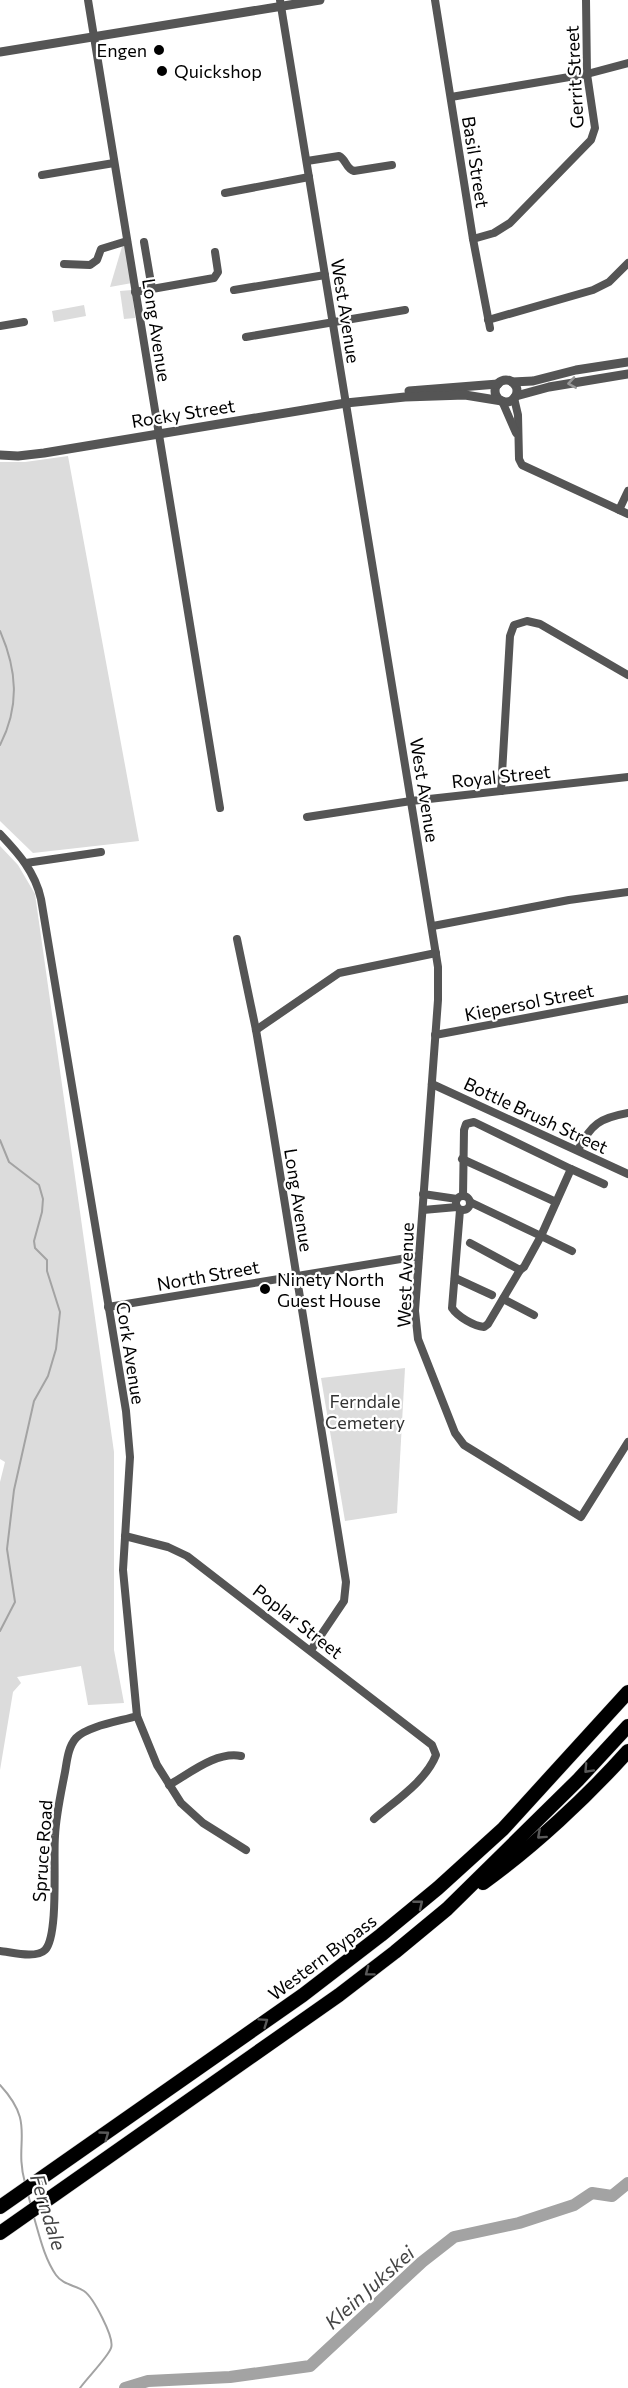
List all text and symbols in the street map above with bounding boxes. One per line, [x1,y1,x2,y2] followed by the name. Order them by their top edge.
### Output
[560,25,588,129] street label: Gerrit Street
[97,39,147,61] place label: Engen
[152,43,166,57] marker: Engen
[174,60,262,82] place label: Quickshop
[155,64,169,78] marker: Quickshop
[458,114,494,210] street label: Basil Street
[327,257,365,365] street label: West Avenue
[138,277,176,383] street label: Long Avenue
[567,377,576,389] one-way arrow
[130,394,236,432] street label: Rocky Street
[406,736,444,844] street label: West Avenue
[450,760,552,792] street label: Royal Street
[463,979,595,1025] street label: Kiepersol Street
[461,1072,611,1158] street label: Bottle Brush Street
[280,1147,318,1253] street label: Long Avenue
[392,1222,418,1328] street label: West Avenue
[155,1255,261,1295] street label: North Street
[277,1268,384,1311] place label: Ninety North Guest House
[258,1282,272,1296] marker: Ninety North Guest House
[112,1300,150,1406] street label: Cork Avenue
[325,1390,405,1433] park label: Ferndale Cemetery
[249,1579,347,1663] street label: Poplar Street
[585,1762,596,1773] one-way arrow
[27,1799,57,1903] street label: Spruce Road
[537,1828,548,1839] one-way arrow
[412,1900,423,1911] one-way arrow
[264,1909,380,2005] street label: Western Bypass
[365,1965,376,1976] one-way arrow
[257,2018,268,2029] one-way arrow
[98,2131,109,2142] one-way arrow
[26,2171,72,2254] water label: Ferndale
[319,2240,419,2334] water label: Klein Jukskei

